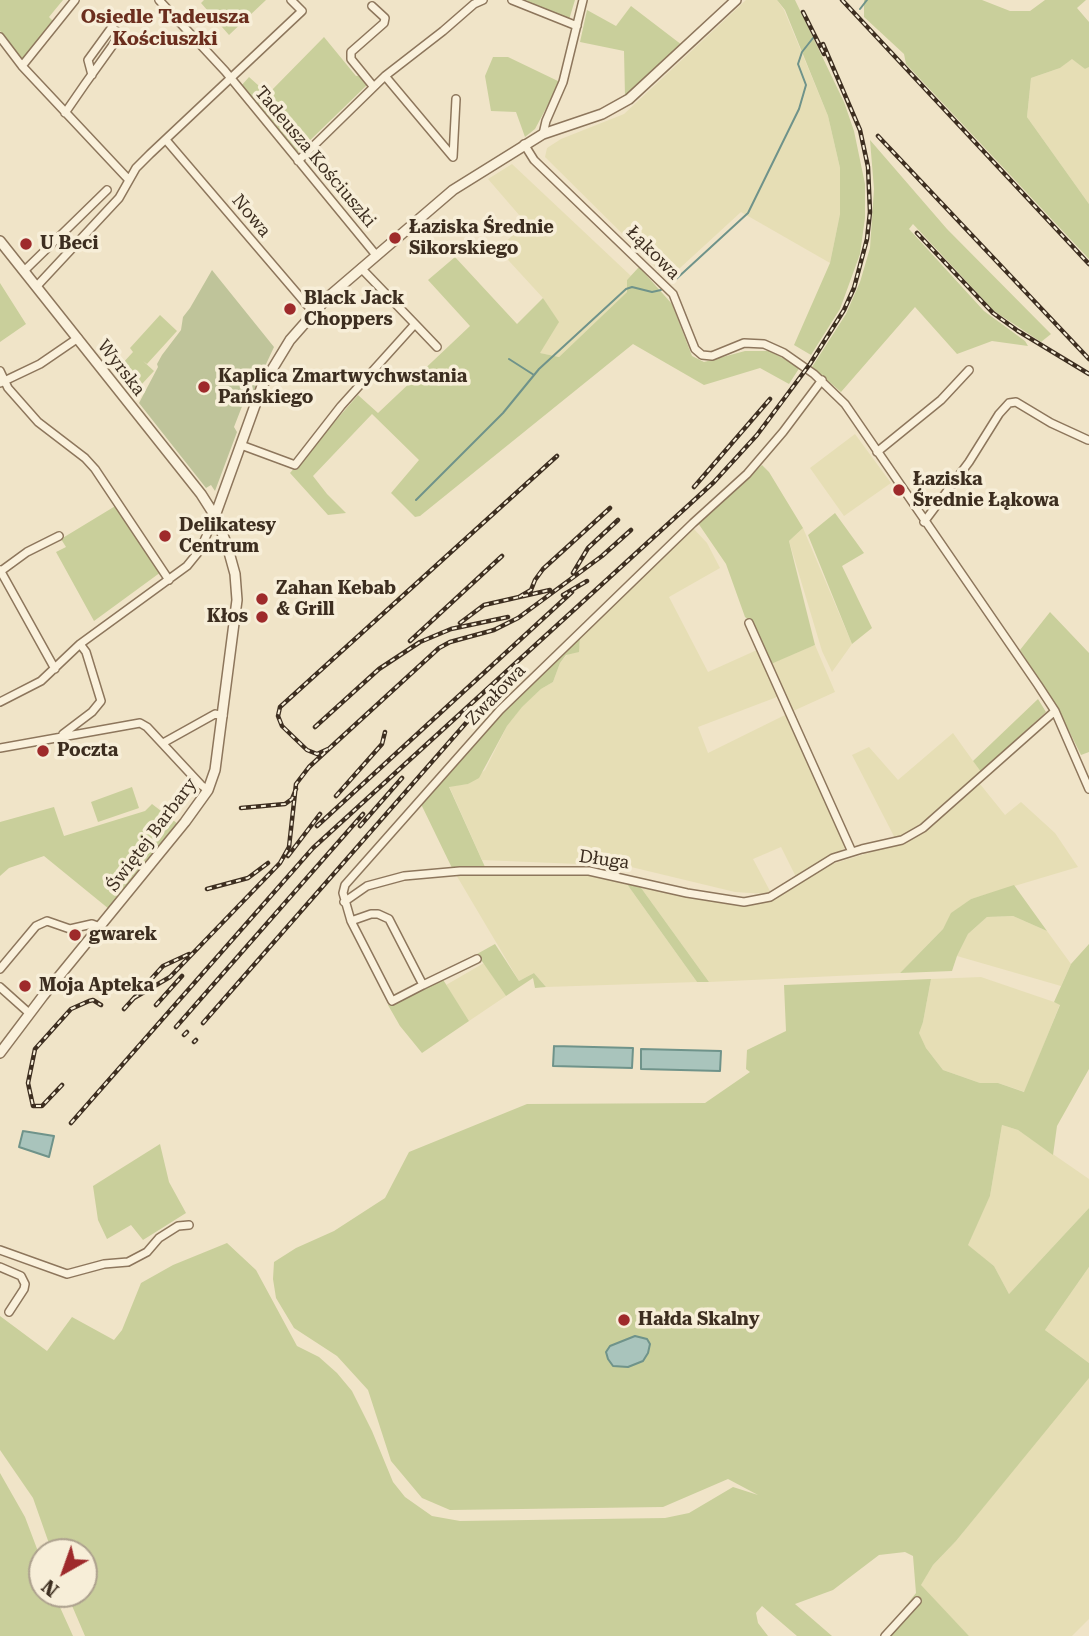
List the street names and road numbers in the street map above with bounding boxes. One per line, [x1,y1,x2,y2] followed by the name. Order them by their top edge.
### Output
[250,82,380,232] street label: Tadeusza Kościuszki
[227,190,275,242] street label: Nowa
[622,222,684,284] street label: Łąkowa
[92,336,150,400] street label: Wyrska
[462,660,530,730] street label: Zwałowa
[102,774,202,896] street label: Świętej Barbary
[577,846,631,874] street label: Długa

